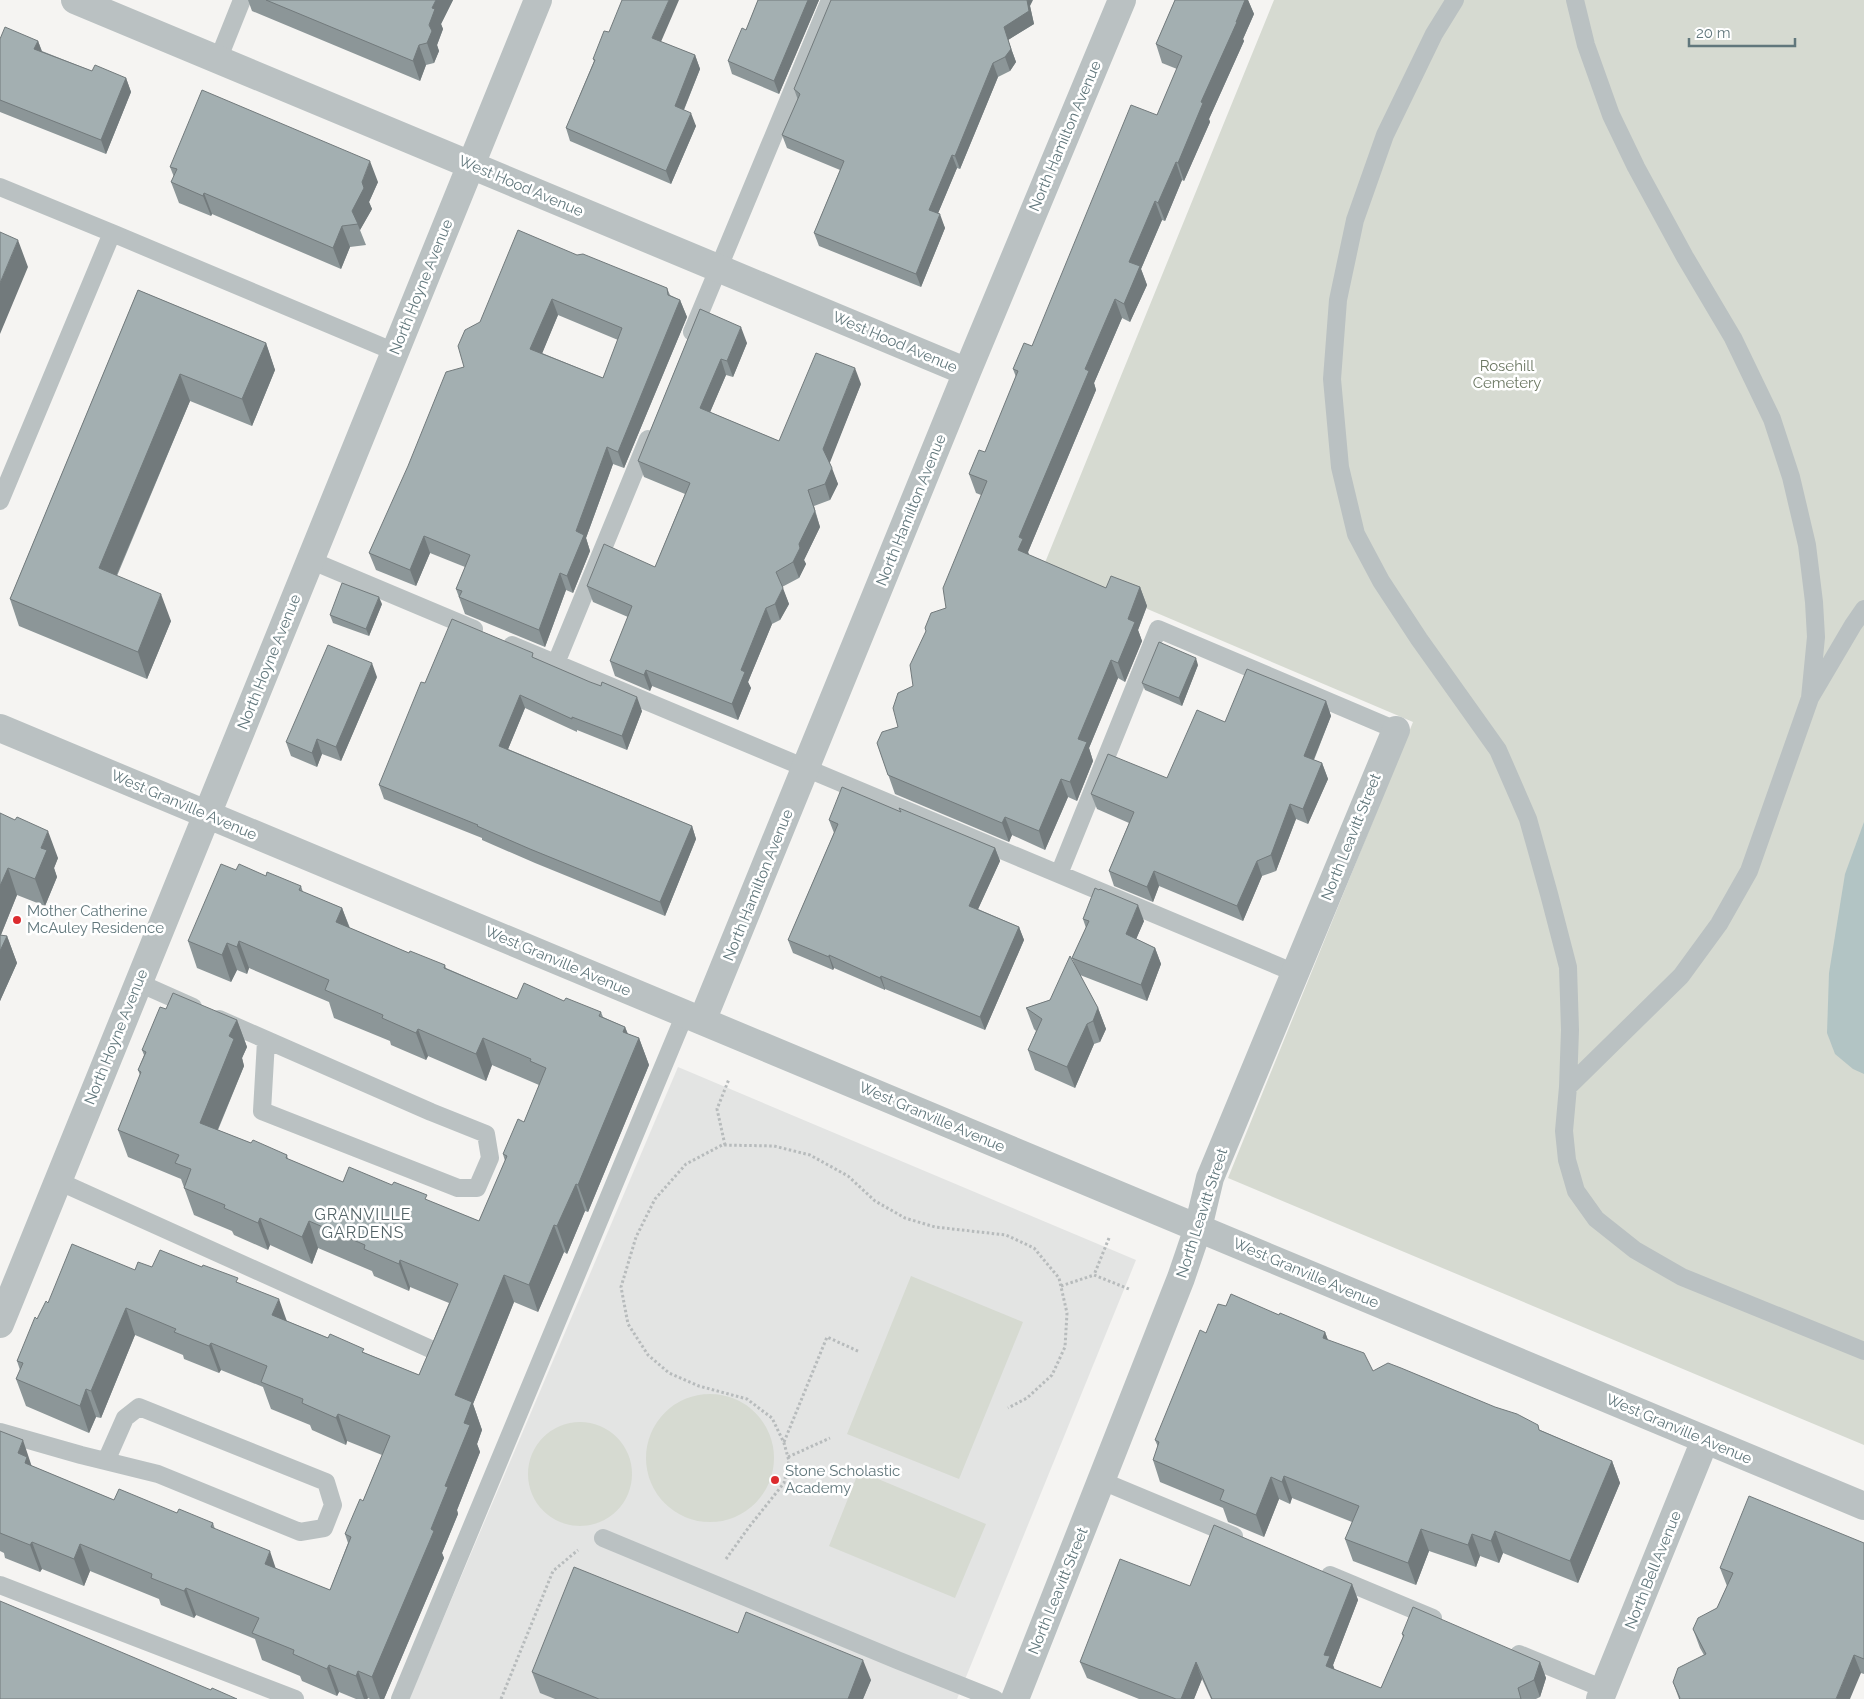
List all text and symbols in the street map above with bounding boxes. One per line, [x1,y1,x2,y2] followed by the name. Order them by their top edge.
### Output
[1689,15,1795,47] scale bar
[1696,24,1731,42] text: 20 m
[1025,58,1105,214] street label: North Hamilton Avenue
[456,152,586,220] street label: West Hood Avenue
[386,216,456,357] street label: North Hoyne Avenue
[830,308,960,376] street label: West Hood Avenue
[1473,357,1541,392] park label: Rosehill Cemetery
[872,431,950,589] street label: North Hamilton Avenue
[234,591,304,732] street label: North Hoyne Avenue
[108,766,260,844] street label: West Granville Avenue
[1317,771,1385,903] street label: North Leavitt Street
[719,806,797,964] street label: North Hamilton Avenue
[27,902,164,937] place label: Mother Catherine McAuley Residence
[11,914,23,926] marker: Mother Catherine McAuley Residence
[482,922,634,1000] street label: West Granville Avenue
[81,966,151,1107] street label: North Hoyne Avenue
[856,1078,1008,1156] street label: West Granville Avenue
[1173,1146,1231,1280] street label: North Leavitt Street
[314,1205,412,1242] district label: GRANVILLE GARDENS
[1230,1234,1382,1312] street label: West Granville Avenue
[1603,1390,1755,1468] street label: West Granville Avenue
[785,1462,900,1497] place label: Stone Scholastic Academy
[769,1474,781,1486] marker: Stone Scholastic Academy
[1621,1508,1685,1632] street label: North Bell Avenue
[1024,1525,1092,1657] street label: North Leavitt Street

